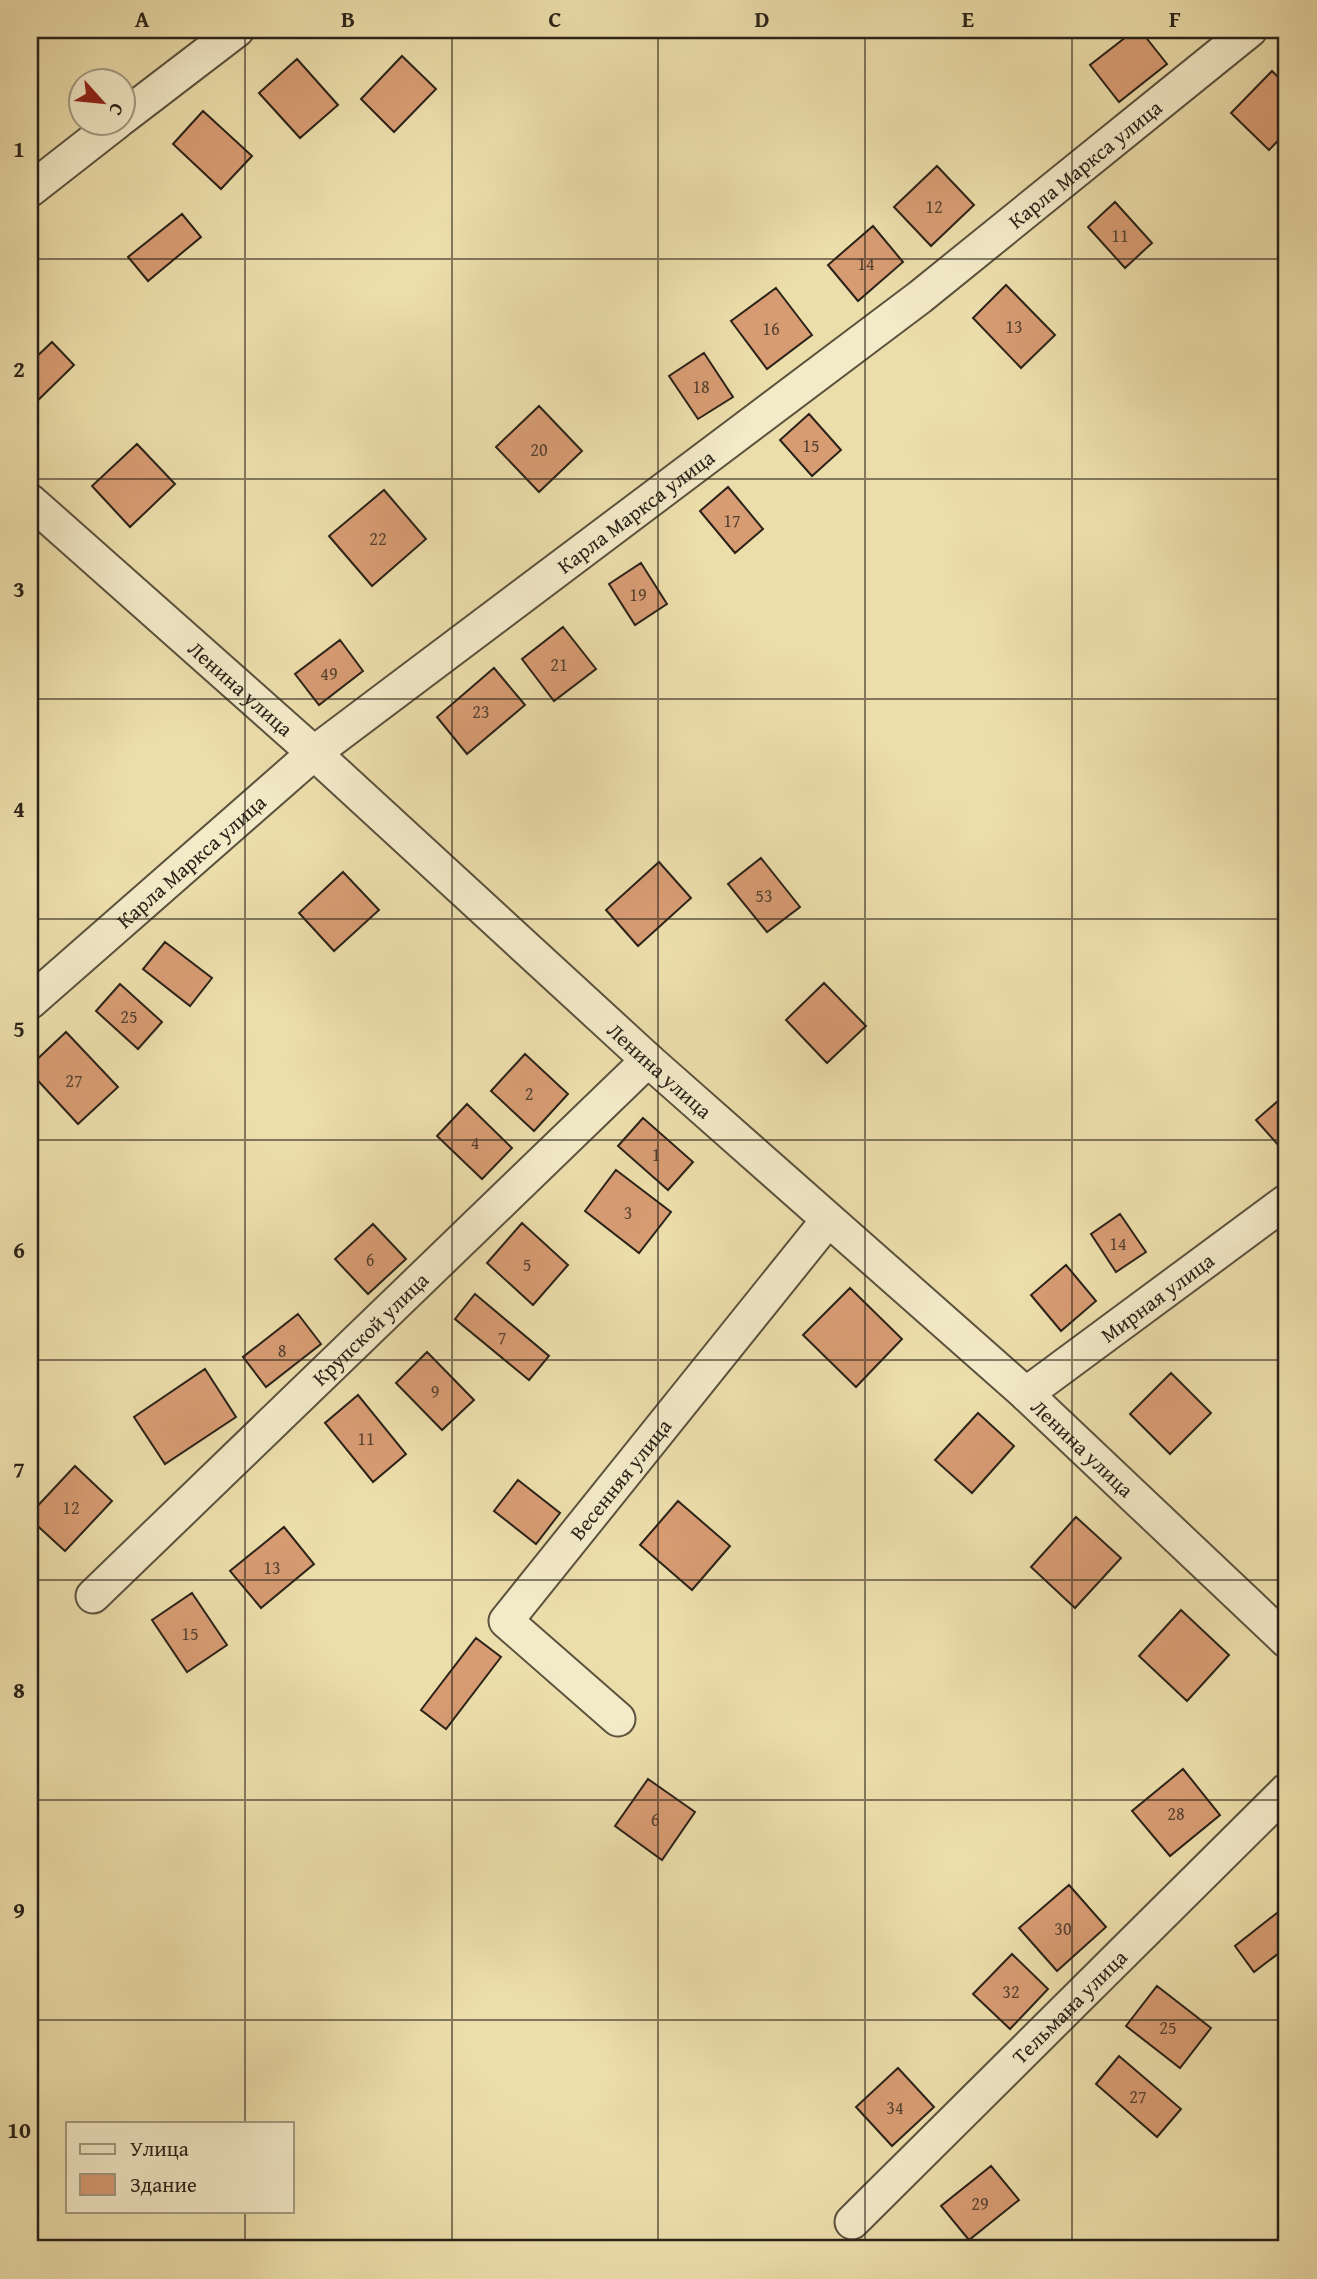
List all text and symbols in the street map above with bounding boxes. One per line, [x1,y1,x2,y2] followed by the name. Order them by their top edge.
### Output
[135,2,150,35] text: A
[341,2,355,35] text: B
[548,2,562,35] text: C
[755,2,770,35] text: D
[962,2,974,35] text: E
[1169,2,1181,35] text: F
[66,66,136,136] north arrow
[1001,92,1168,236] street label: Карла Маркса улица
[102,99,132,121] text: С
[13,132,25,165] text: 1
[925,193,943,220] house number: 12
[1111,222,1129,249] house number: 11
[857,250,875,277] house number: 14
[1005,313,1023,340] house number: 13
[762,315,780,342] house number: 16
[13,352,25,385] text: 2
[692,373,710,400] house number: 18
[802,432,820,459] house number: 15
[530,436,548,463] house number: 20
[550,442,721,581] street label: Карла Маркса улица
[723,507,741,534] house number: 17
[369,525,387,552] house number: 22
[13,572,25,605] text: 3
[629,581,647,608] house number: 19
[181,633,300,743] street label: Ленина улица
[550,651,568,678] house number: 21
[320,660,338,687] house number: 49
[472,698,490,725] house number: 23
[109,787,273,935] street label: Карла Маркса улица
[13,792,25,825] text: 4
[755,882,773,909] house number: 53
[120,1003,138,1030] house number: 25
[13,1012,25,1045] text: 5
[601,1015,719,1125] street label: Ленина улица
[65,1067,83,1094] house number: 27
[525,1080,533,1107] house number: 2
[471,1129,479,1156] house number: 4
[652,1141,660,1168] house number: 1
[624,1199,632,1226] house number: 3
[1109,1230,1127,1257] house number: 14
[13,1233,25,1266] text: 6
[1094,1245,1220,1350] street label: Мирная улица
[366,1246,374,1273] house number: 6
[523,1251,531,1278] house number: 5
[305,1265,435,1392] street label: Крупской улица
[498,1324,506,1351] house number: 7
[278,1337,286,1364] house number: 8
[431,1378,439,1405] house number: 9
[1024,1391,1141,1504] street label: Ленина улица
[562,1412,678,1546] street label: Весенняя улица
[357,1425,375,1452] house number: 11
[13,1453,25,1486] text: 7
[62,1494,80,1521] house number: 12
[263,1554,281,1581] house number: 13
[181,1620,199,1647] house number: 15
[13,1673,25,1706] text: 8
[1167,1800,1185,1827] house number: 28
[651,1806,659,1833] house number: 6
[13,1893,25,1926] text: 9
[1054,1915,1072,1942] house number: 30
[1004,1942,1134,2071] street label: Тельмана улица
[1002,1978,1020,2005] house number: 32
[1159,2014,1177,2041] house number: 25
[1129,2083,1147,2110] house number: 27
[886,2094,904,2121] house number: 34
[7,2113,31,2146] text: 10
[66,2122,294,2212] legend
[130,2133,189,2164] text: Улица
[130,2169,197,2200] text: Здание
[971,2190,989,2217] house number: 29

